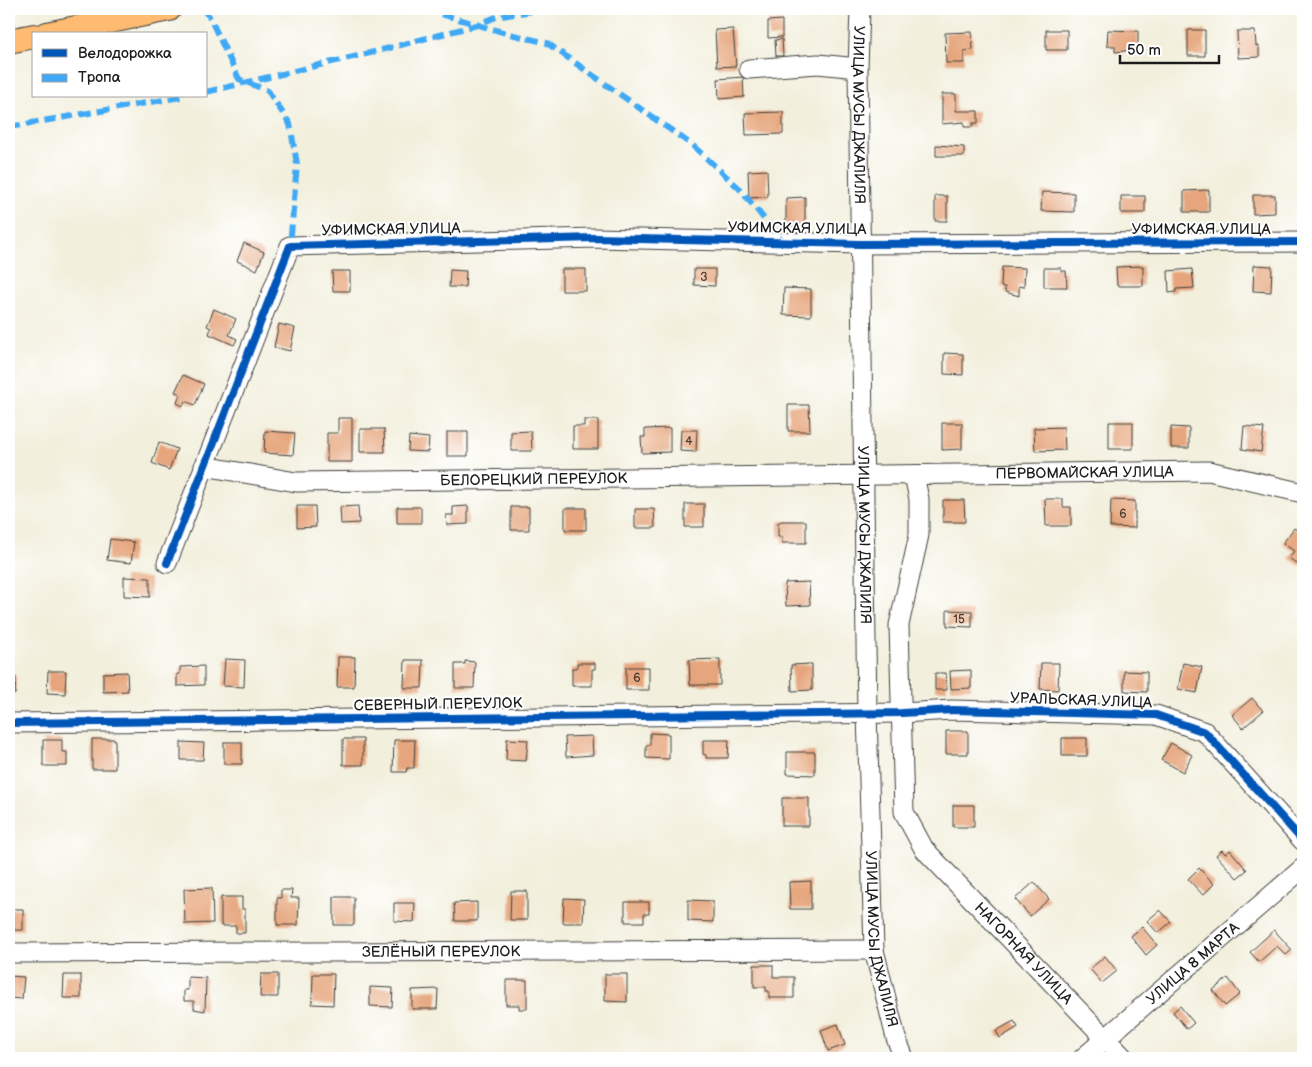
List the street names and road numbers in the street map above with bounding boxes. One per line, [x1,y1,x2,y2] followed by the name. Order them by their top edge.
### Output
[848,25,869,204] street label: УЛИЦА МУСЫ ДЖАЛИЛЯ
[727,218,868,239] street label: УФИМСКАЯ УЛИЦА
[321,219,462,240] street label: УФИМСКАЯ УЛИЦА
[1132,220,1271,239] street label: УФИМСКАЯ УЛИЦА
[853,446,875,624] street label: УЛИЦА МУСЫ ДЖАЛИЛЯ
[995,462,1175,484] street label: ПЕРВОМАЙСКАЯ УЛИЦА
[440,469,628,490] street label: БЕЛОРЕЦКИЙ ПЕРЕУЛОК
[1010,689,1153,713] street label: УРАЛЬСКАЯ УЛИЦА
[354,694,523,715] street label: СЕВЕРНЫЙ ПЕРЕУЛОК
[861,850,902,1029] street label: УЛИЦА МУСЫ ДЖАЛИЛЯ
[970,899,1077,1009] street label: НАГОРНАЯ УЛИЦА
[1143,918,1244,1009] street label: УЛИЦА 8 МАРТА
[362,942,520,962] street label: ЗЕЛЁНЫЙ ПЕРЕУЛОК

